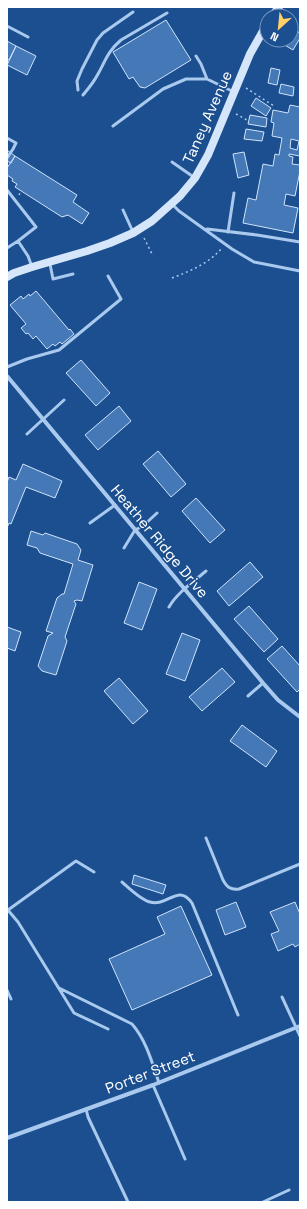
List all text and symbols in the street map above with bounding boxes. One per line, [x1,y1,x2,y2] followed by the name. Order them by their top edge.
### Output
[259,8,299,48] north arrow
[268,29,281,45] text: N
[178,67,236,167] street label: Taney Avenue
[107,480,213,602] street label: Heather Ridge Drive
[102,1046,198,1098] street label: Porter Street

